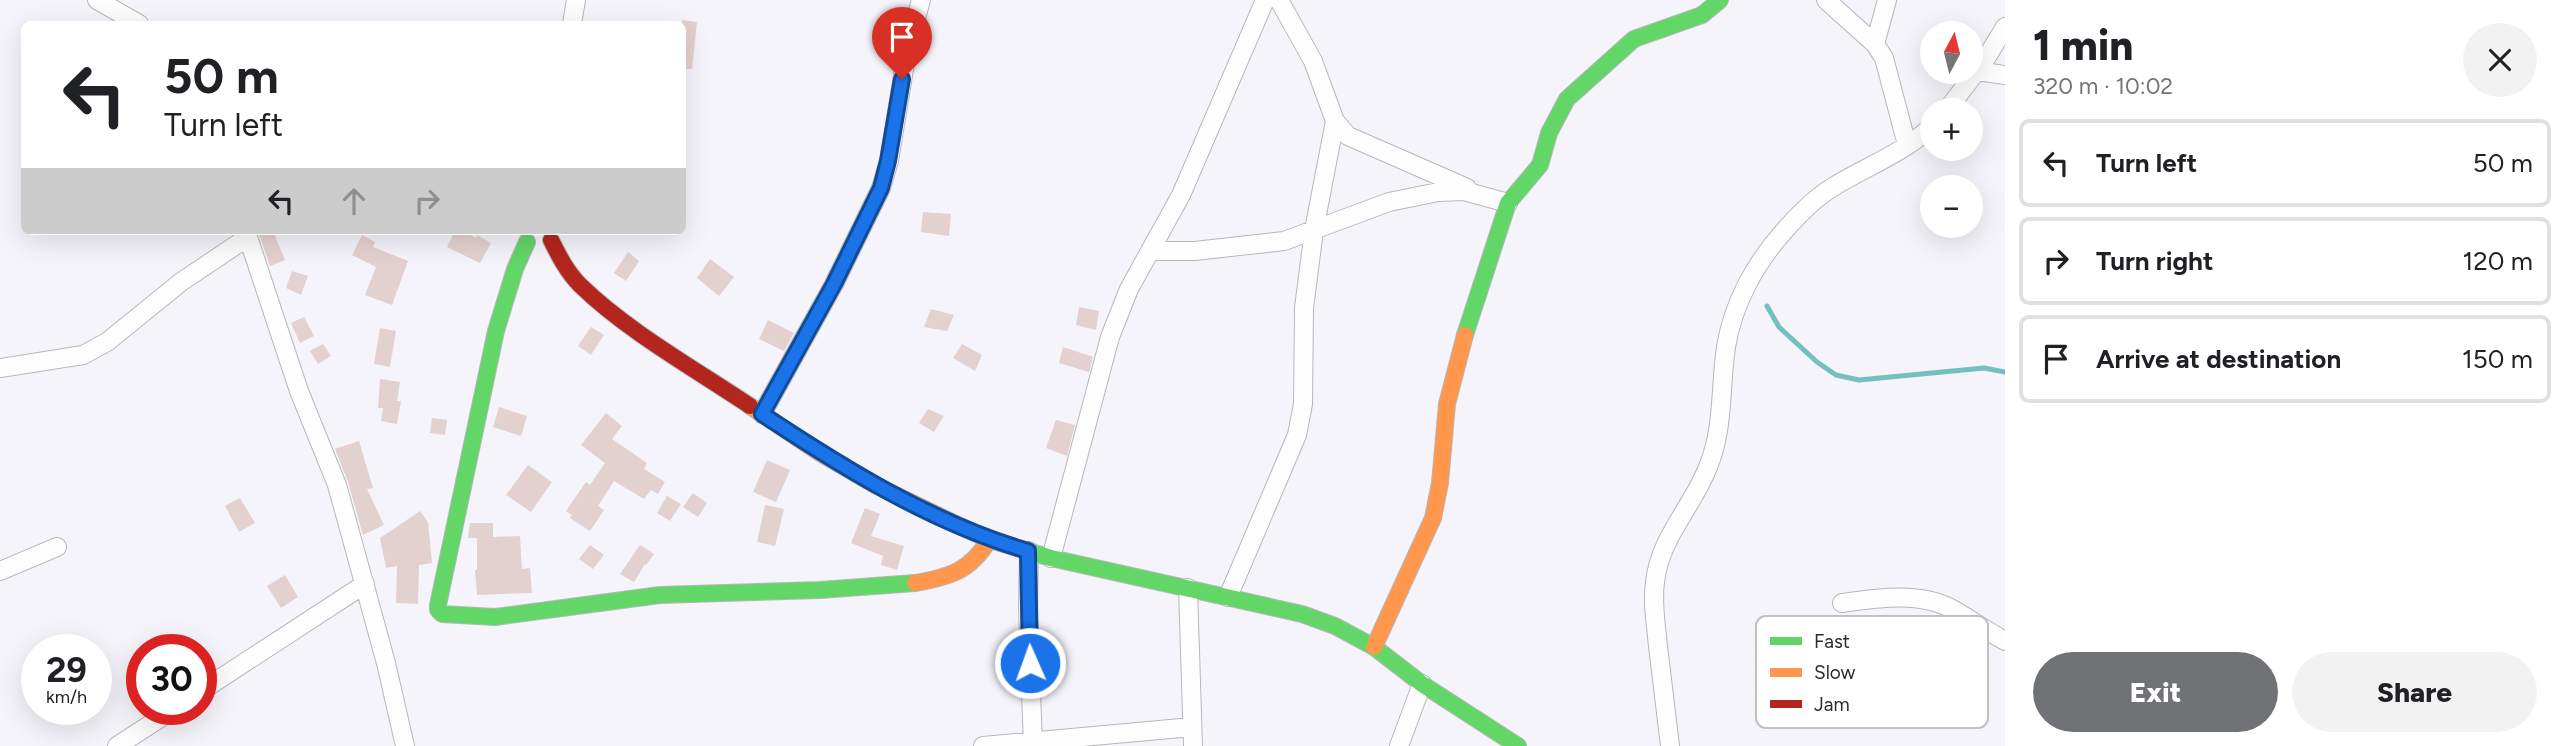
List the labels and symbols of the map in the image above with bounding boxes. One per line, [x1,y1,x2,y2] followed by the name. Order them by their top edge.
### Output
[872,7,932,79] pin
[1920,21,1983,84] north arrow
[1756,616,1988,728] legend
[993,626,1067,700] position arrow
[1814,630,1850,653] text: Fast
[126,634,217,725] speed limit sign: 30
[1814,661,1856,684] text: Slow
[1814,693,1850,716] text: Jam

